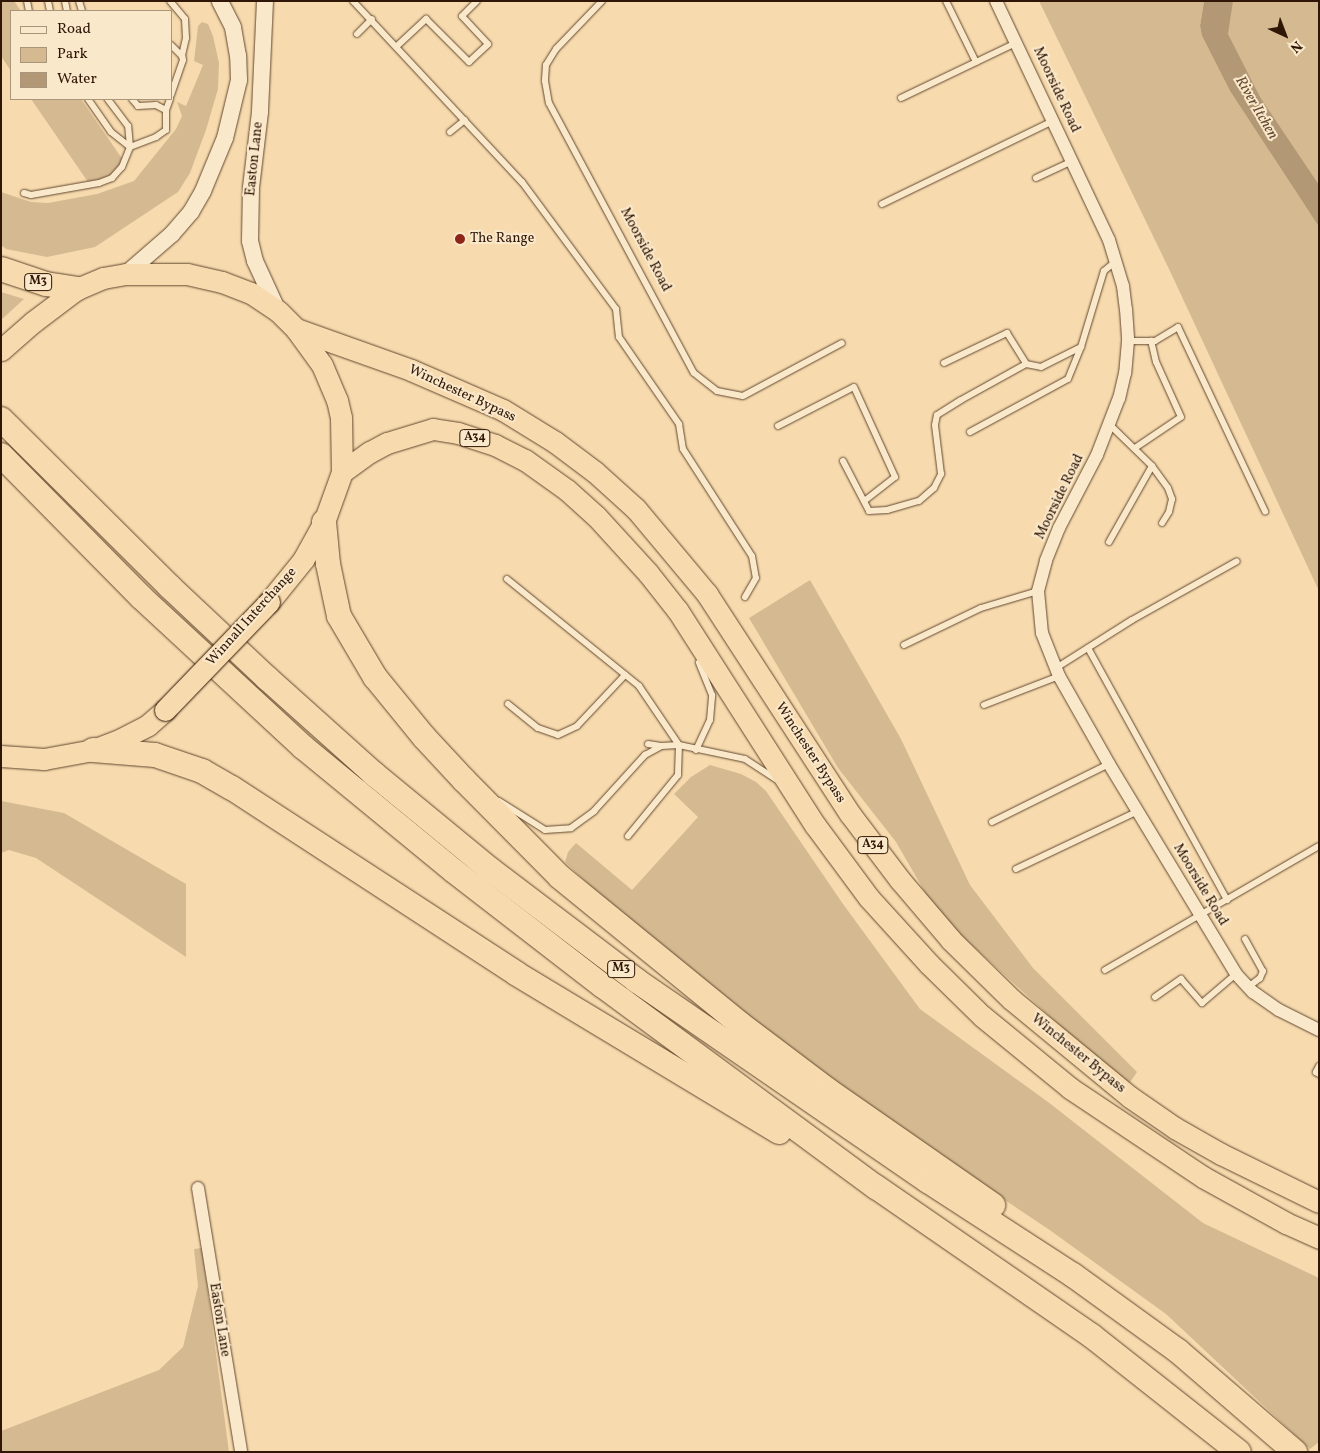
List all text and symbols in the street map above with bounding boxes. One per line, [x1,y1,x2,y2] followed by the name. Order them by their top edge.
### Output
[10,10,172,100] legend
[1260,10,1310,60] north arrow
[57,19,91,40] text: Road
[1285,36,1306,57] text: N
[57,44,88,65] text: Park
[1029,44,1083,136] street label: Moorside Road
[57,69,97,90] text: Water
[1231,73,1281,143] water label: River Itchen
[243,121,267,197] street label: Easton Lane
[616,205,674,295] street label: Moorside Road
[470,231,534,247] place label: The Range
[454,233,466,245] marker: The Range
[23,272,53,292] road number: M3
[406,362,518,426] street label: Winchester Bypass
[459,428,491,448] road number: A34
[1032,452,1088,542] street label: Moorside Road
[203,564,301,670] street label: Winnall Interchange
[771,700,849,806] street label: Winchester Bypass
[857,836,889,854] road number: A34
[1169,841,1231,929] street label: Moorside Road
[606,960,636,979] road number: M3
[1027,1011,1129,1097] street label: Winchester Bypass
[205,1282,233,1358] street label: Easton Lane

